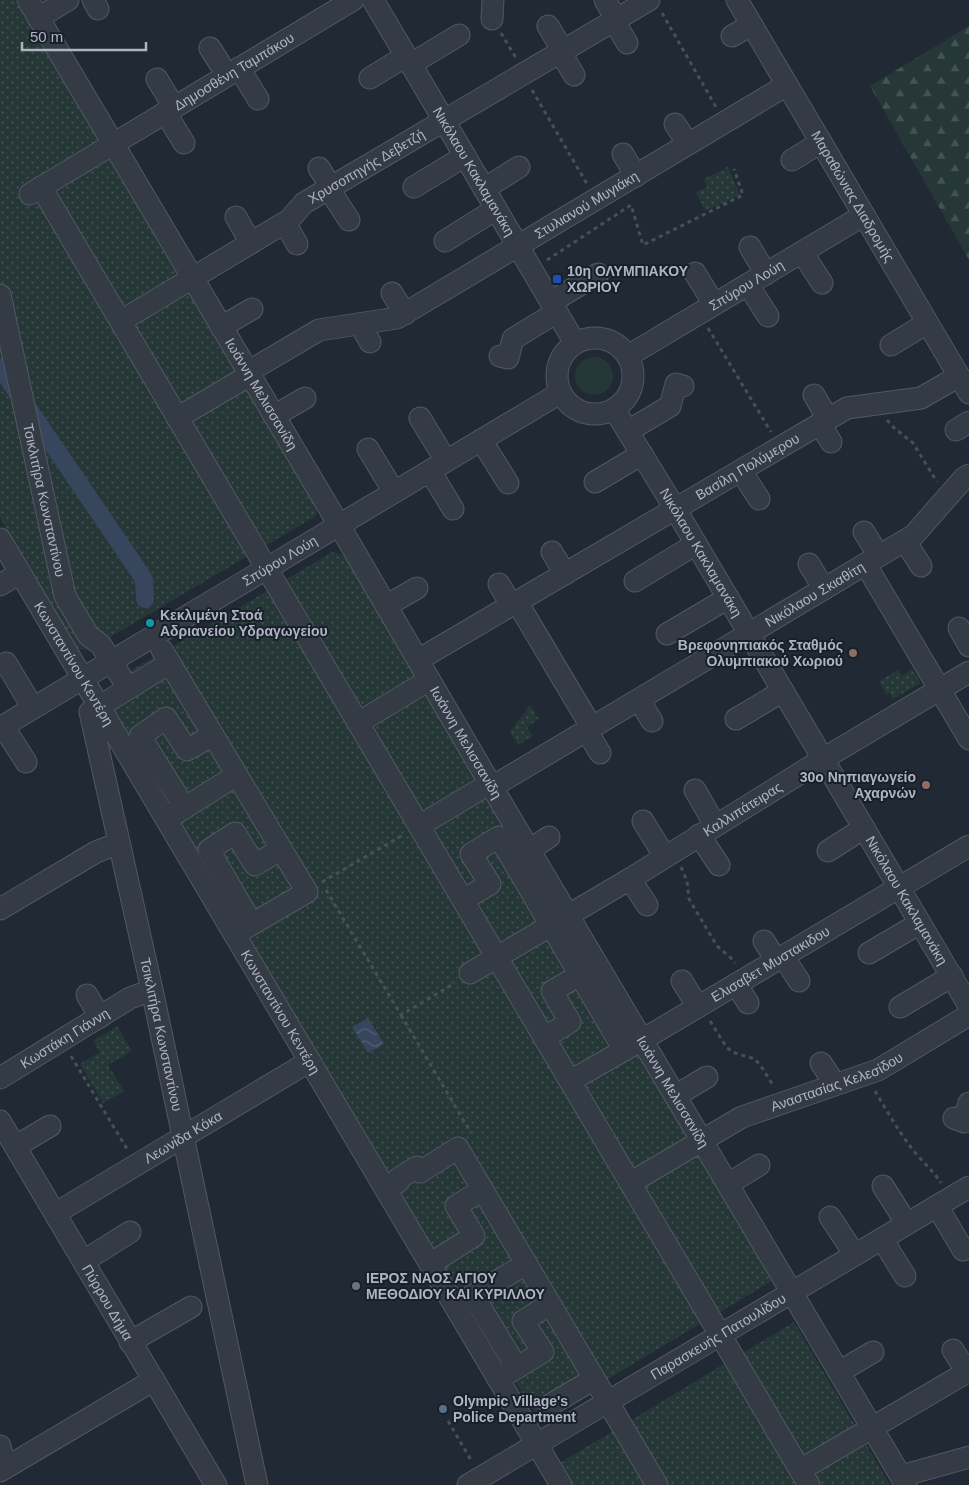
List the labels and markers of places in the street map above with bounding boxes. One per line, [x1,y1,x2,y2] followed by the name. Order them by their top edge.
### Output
[567,263,689,295] place label: 10η ΟΛΥΜΠΙΑΚΟΥ ΧΩΡΙΟΥ
[551,273,563,285] marker: 10η ΟΛΥΜΠΙΑΚΟΥ ΧΩΡΙΟΥ
[160,607,328,639] place label: Κεκλιμένη Στοά Αδριανείου Υδραγωγείου
[144,617,156,629] marker: Κεκλιμένη Στοά Αδριανείου Υδραγωγείου
[678,637,843,669] place label: Βρεφονηπιακός Σταθμός Ολυμπιακού Χωριού
[847,647,859,659] marker: Βρεφονηπιακός Σταθμός Ολυμπιακού Χωριού
[800,769,916,801] place label: 30ο Νηπιαγωγείο Αχαρνών
[920,779,932,791] marker: 30ο Νηπιαγωγείο Αχαρνών
[366,1270,546,1302] place label: ΙΕΡΟΣ ΝΑΟΣ ΑΓΙΟΥ ΜΕΘΟΔΙΟΥ ΚΑΙ ΚΥΡΙΛΛΟΥ
[350,1280,362,1292] marker: ΙΕΡΟΣ ΝΑΟΣ ΑΓΙΟΥ ΜΕΘΟΔΙΟΥ ΚΑΙ ΚΥΡΙΛΛΟΥ
[453,1393,576,1425] place label: Olympic Village's Police Department
[437,1403,449,1415] marker: Olympic Village's Police Department

